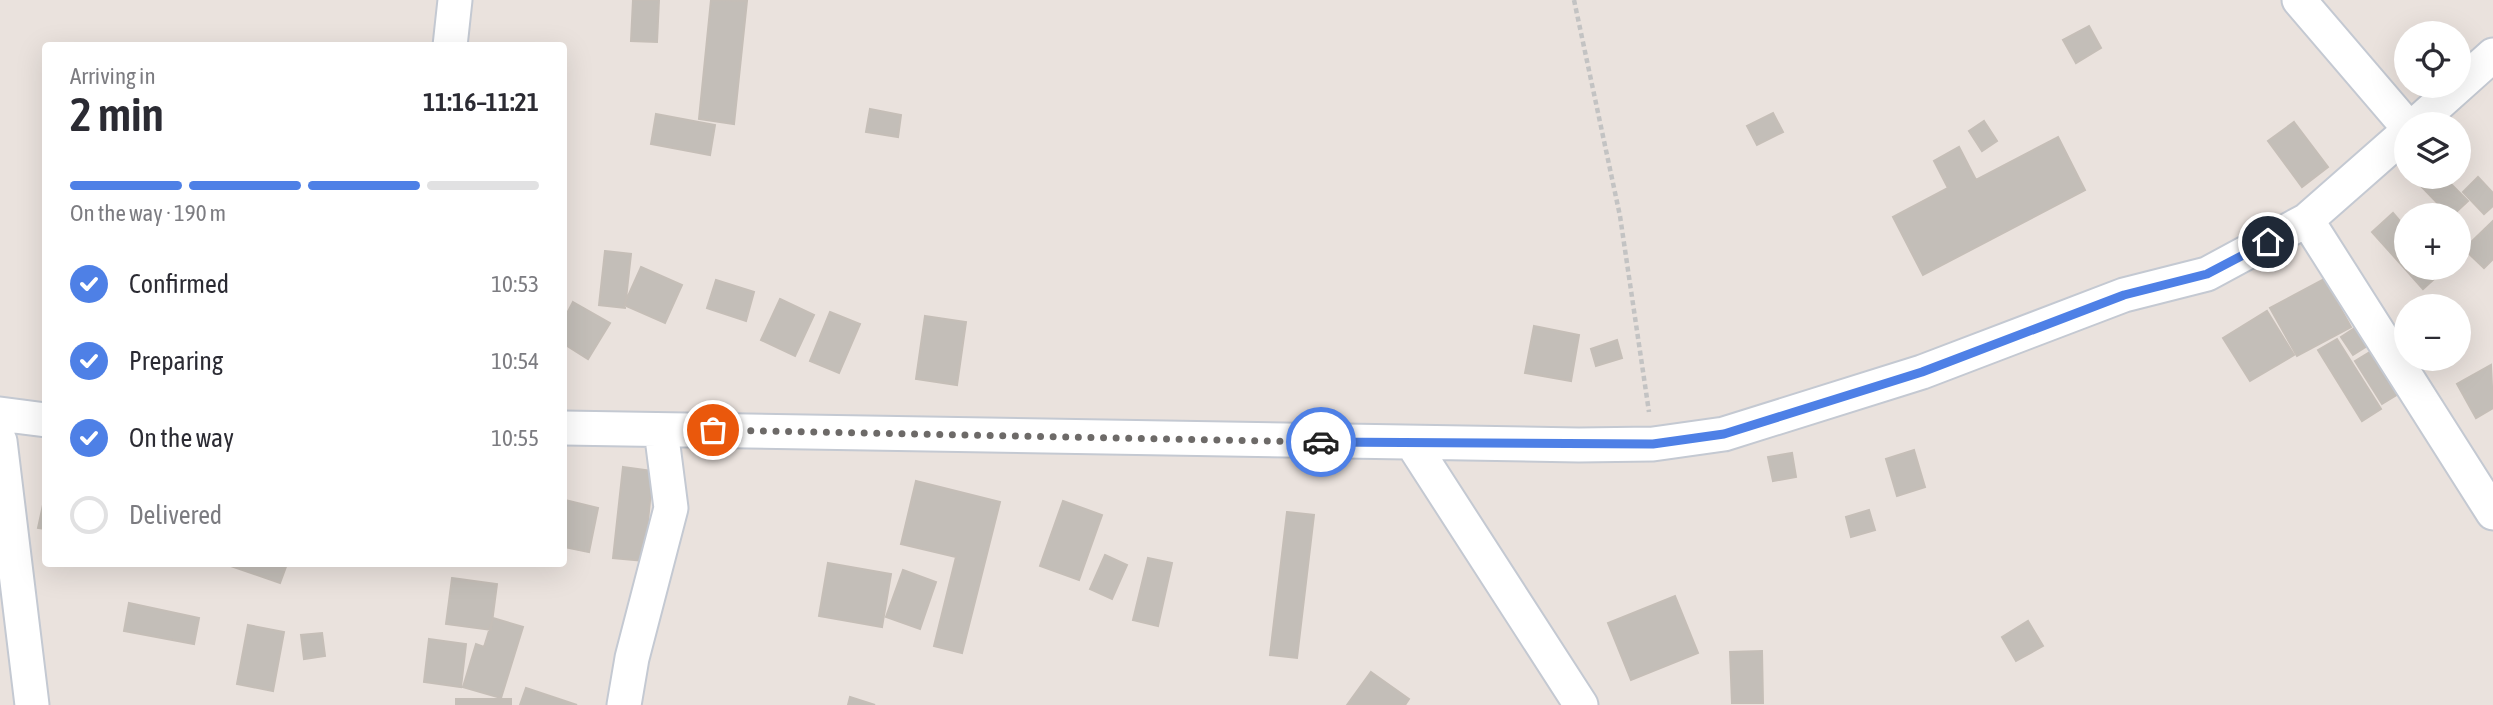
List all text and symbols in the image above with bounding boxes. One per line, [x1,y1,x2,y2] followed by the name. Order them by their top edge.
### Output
[2394,21,2471,371] map controls
[2394,21,2471,98] button: locate
[70,63,156,89] text: Arriving in
[423,87,539,117] text: 11:16–11:21
[70,88,164,141] text: 2 min
[2394,112,2471,189] button: layers
[70,200,226,226] text: On the way · 190 m
[2394,203,2471,280] button: +
[2238,212,2298,272] pin
[2249,223,2287,261] icon: home
[70,265,108,303] icon: check
[129,269,229,299] text: Confirmed
[491,271,539,297] text: 10:53
[2394,294,2471,371] button: −
[70,342,108,380] icon: check
[129,346,223,376] text: Preparing
[491,348,539,374] text: 10:54
[683,400,743,460] pin
[1286,407,1356,477] courier
[694,411,732,449] icon: bag
[70,419,108,457] icon: check
[129,423,234,453] text: On the way
[1302,423,1340,461] icon: car
[491,425,539,451] text: 10:55
[129,500,222,530] text: Delivered

